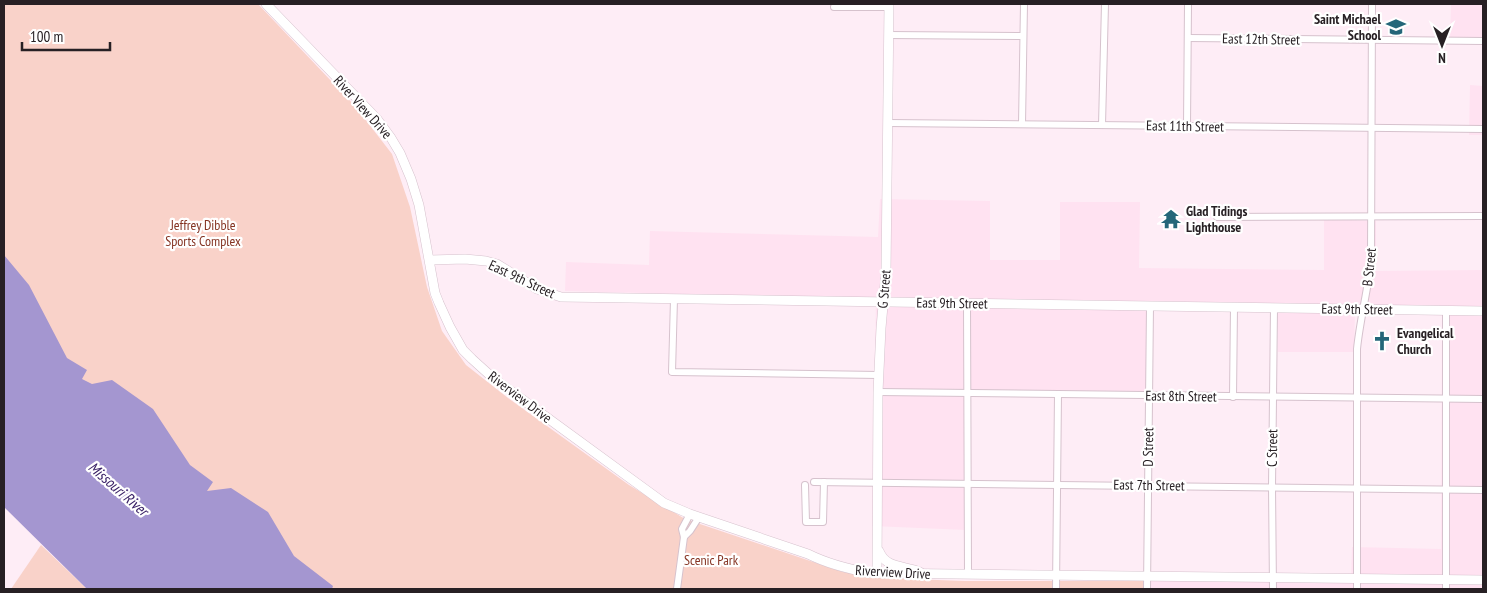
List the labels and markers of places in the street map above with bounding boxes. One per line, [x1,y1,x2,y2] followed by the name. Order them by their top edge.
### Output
[1314,10,1382,44] place label: Saint Michael School
[1385,16,1407,38] school or university icon: Saint Michael School
[1186,202,1248,236] place label: Glad Tidings Lighthouse
[1160,208,1182,230] temple icon: Glad Tidings Lighthouse
[1397,324,1454,358] place label: Evangelical Church
[1371,330,1393,352] church icon: Evangelical Church

